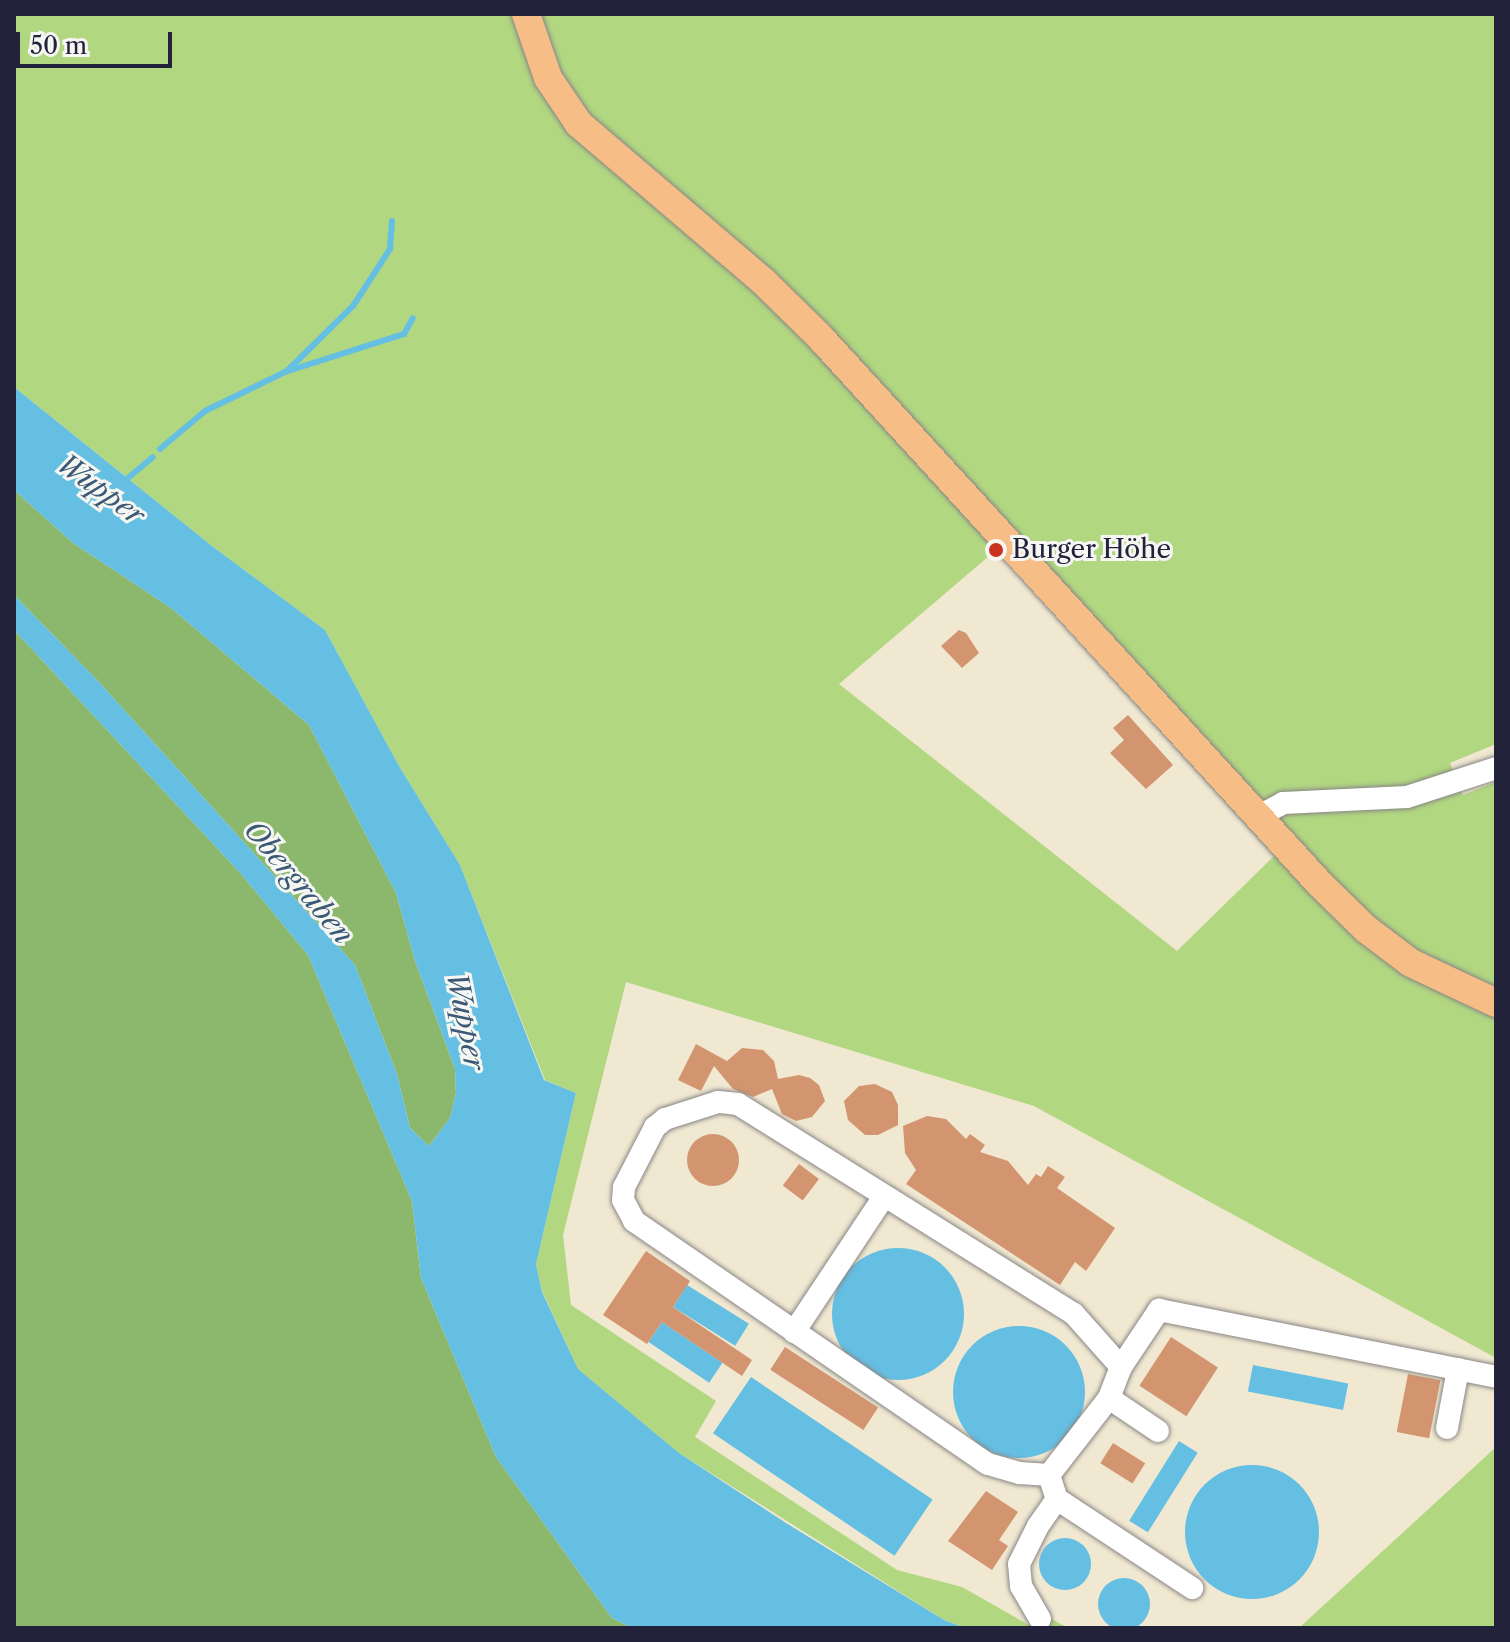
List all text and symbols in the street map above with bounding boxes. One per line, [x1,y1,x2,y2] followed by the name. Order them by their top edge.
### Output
[20,16,176,66] scale bar
[30,31,87,60] text: 50 m
[51,446,151,532] water label: Wupper
[1012,534,1171,566] place label: Burger Höhe
[987,541,1005,559] marker: Burger Höhe
[238,813,360,951] water label: Obergraben
[440,969,492,1073] water label: Wupper

